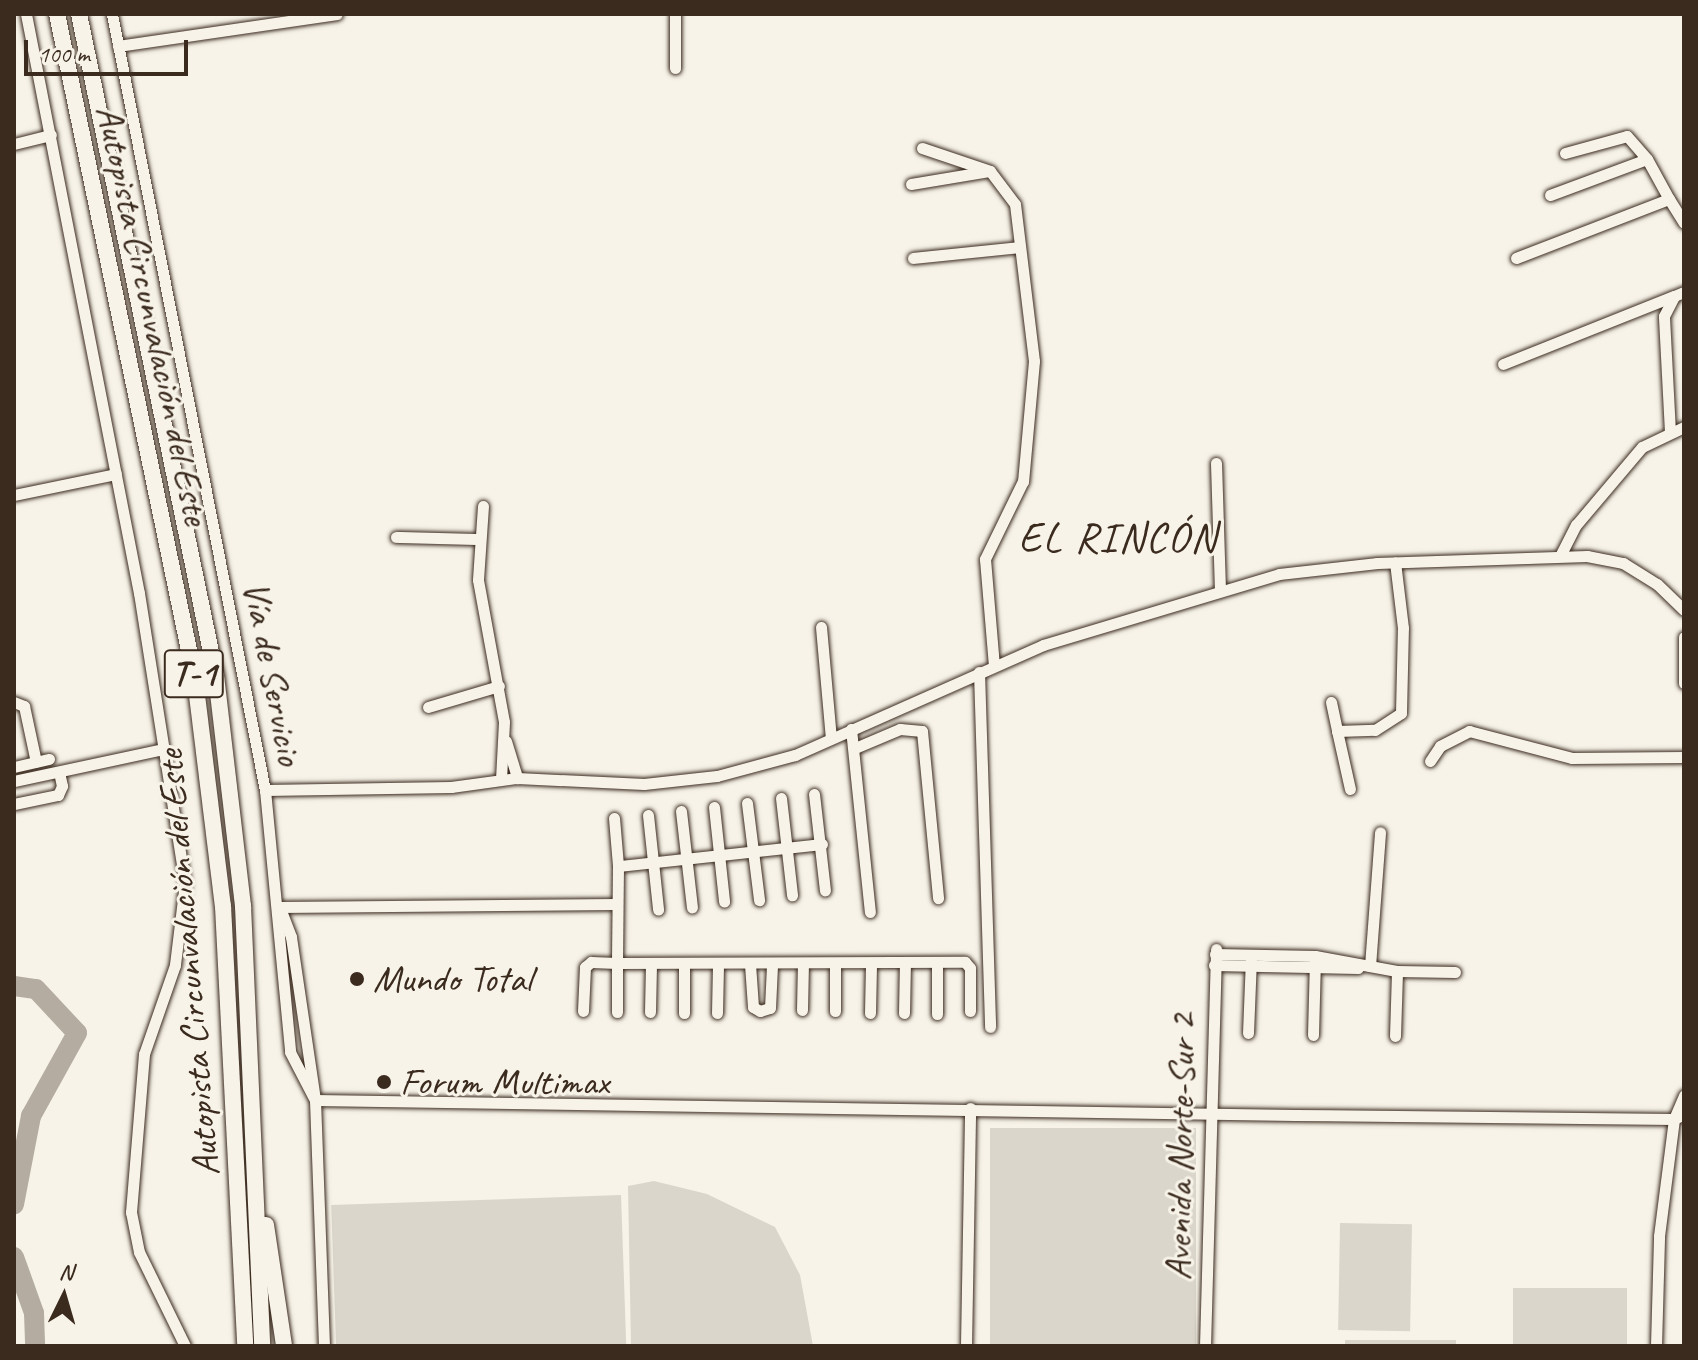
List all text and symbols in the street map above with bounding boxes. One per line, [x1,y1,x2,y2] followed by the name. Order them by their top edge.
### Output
[28,24,192,74] scale bar
[38,39,90,69] text: 100 m
[86,101,220,529] street label: Autopista Circunvalación del Este
[1019,513,1217,563] district label: EL RINCÓN
[233,577,313,769] street label: Vía de Servicio
[162,642,226,706] road number: T-1
[147,748,229,1178] street label: Autopista Circunvalación del Este
[373,956,530,1002] place label: Mundo Total
[348,970,366,988] marker: Mundo Total
[1155,1013,1205,1281] street label: Avenida Norte-Sur 2
[400,1059,608,1105] place label: Forum Multimax
[375,1073,393,1091] marker: Forum Multimax
[24,1256,104,1336] north arrow
[58,1258,74,1287] text: N

